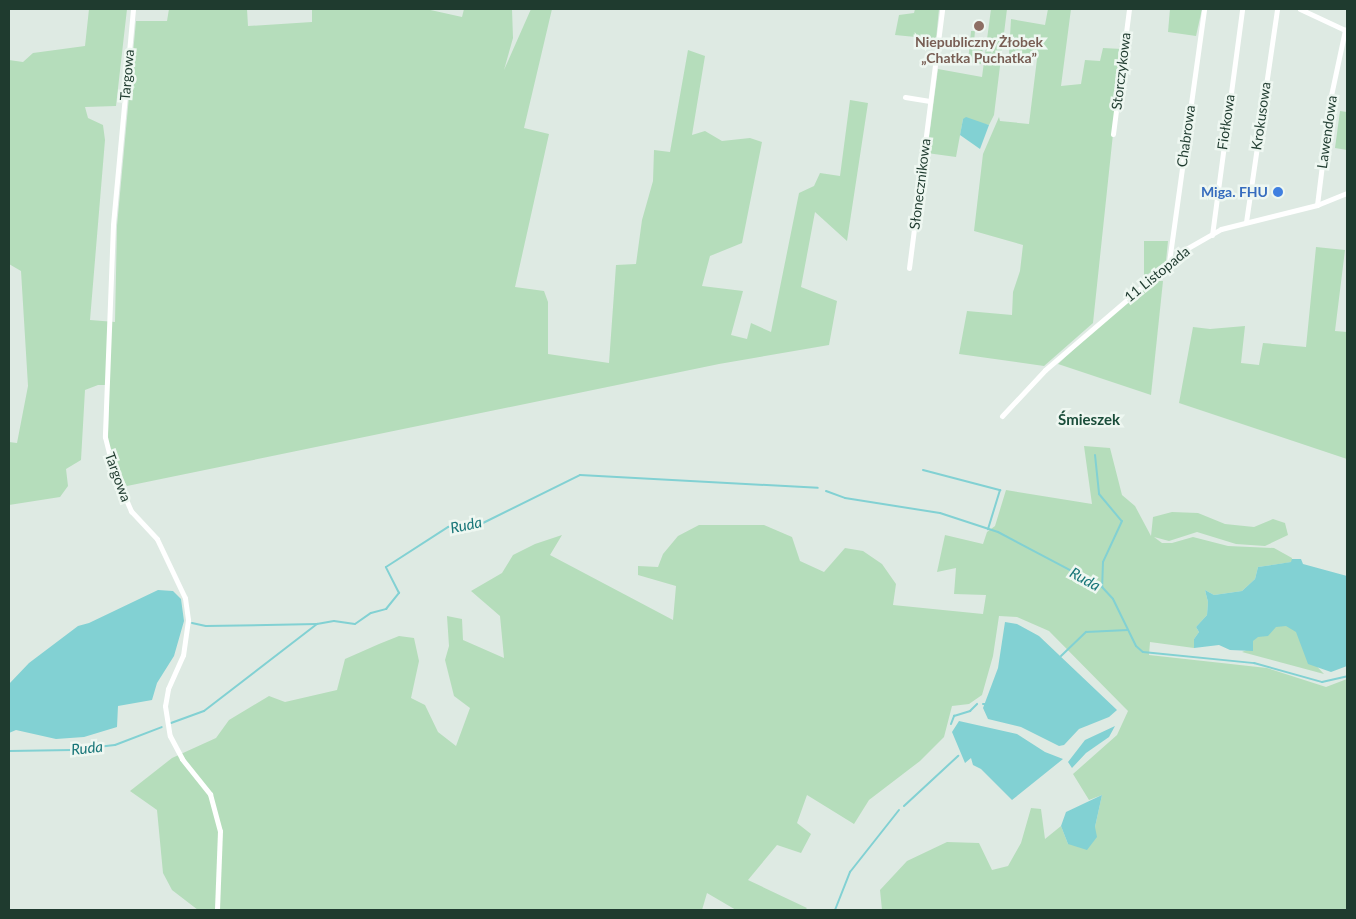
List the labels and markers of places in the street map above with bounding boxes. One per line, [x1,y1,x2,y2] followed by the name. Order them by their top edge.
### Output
[973,20,985,32] marker: Niepubliczny Żłobek „Chatka Puchatka”
[915,34,1043,66] place label: Niepubliczny Żłobek „Chatka Puchatka”
[1201,184,1268,200] place label: Miga. FHU
[1272,186,1284,198] marker: Miga. FHU

